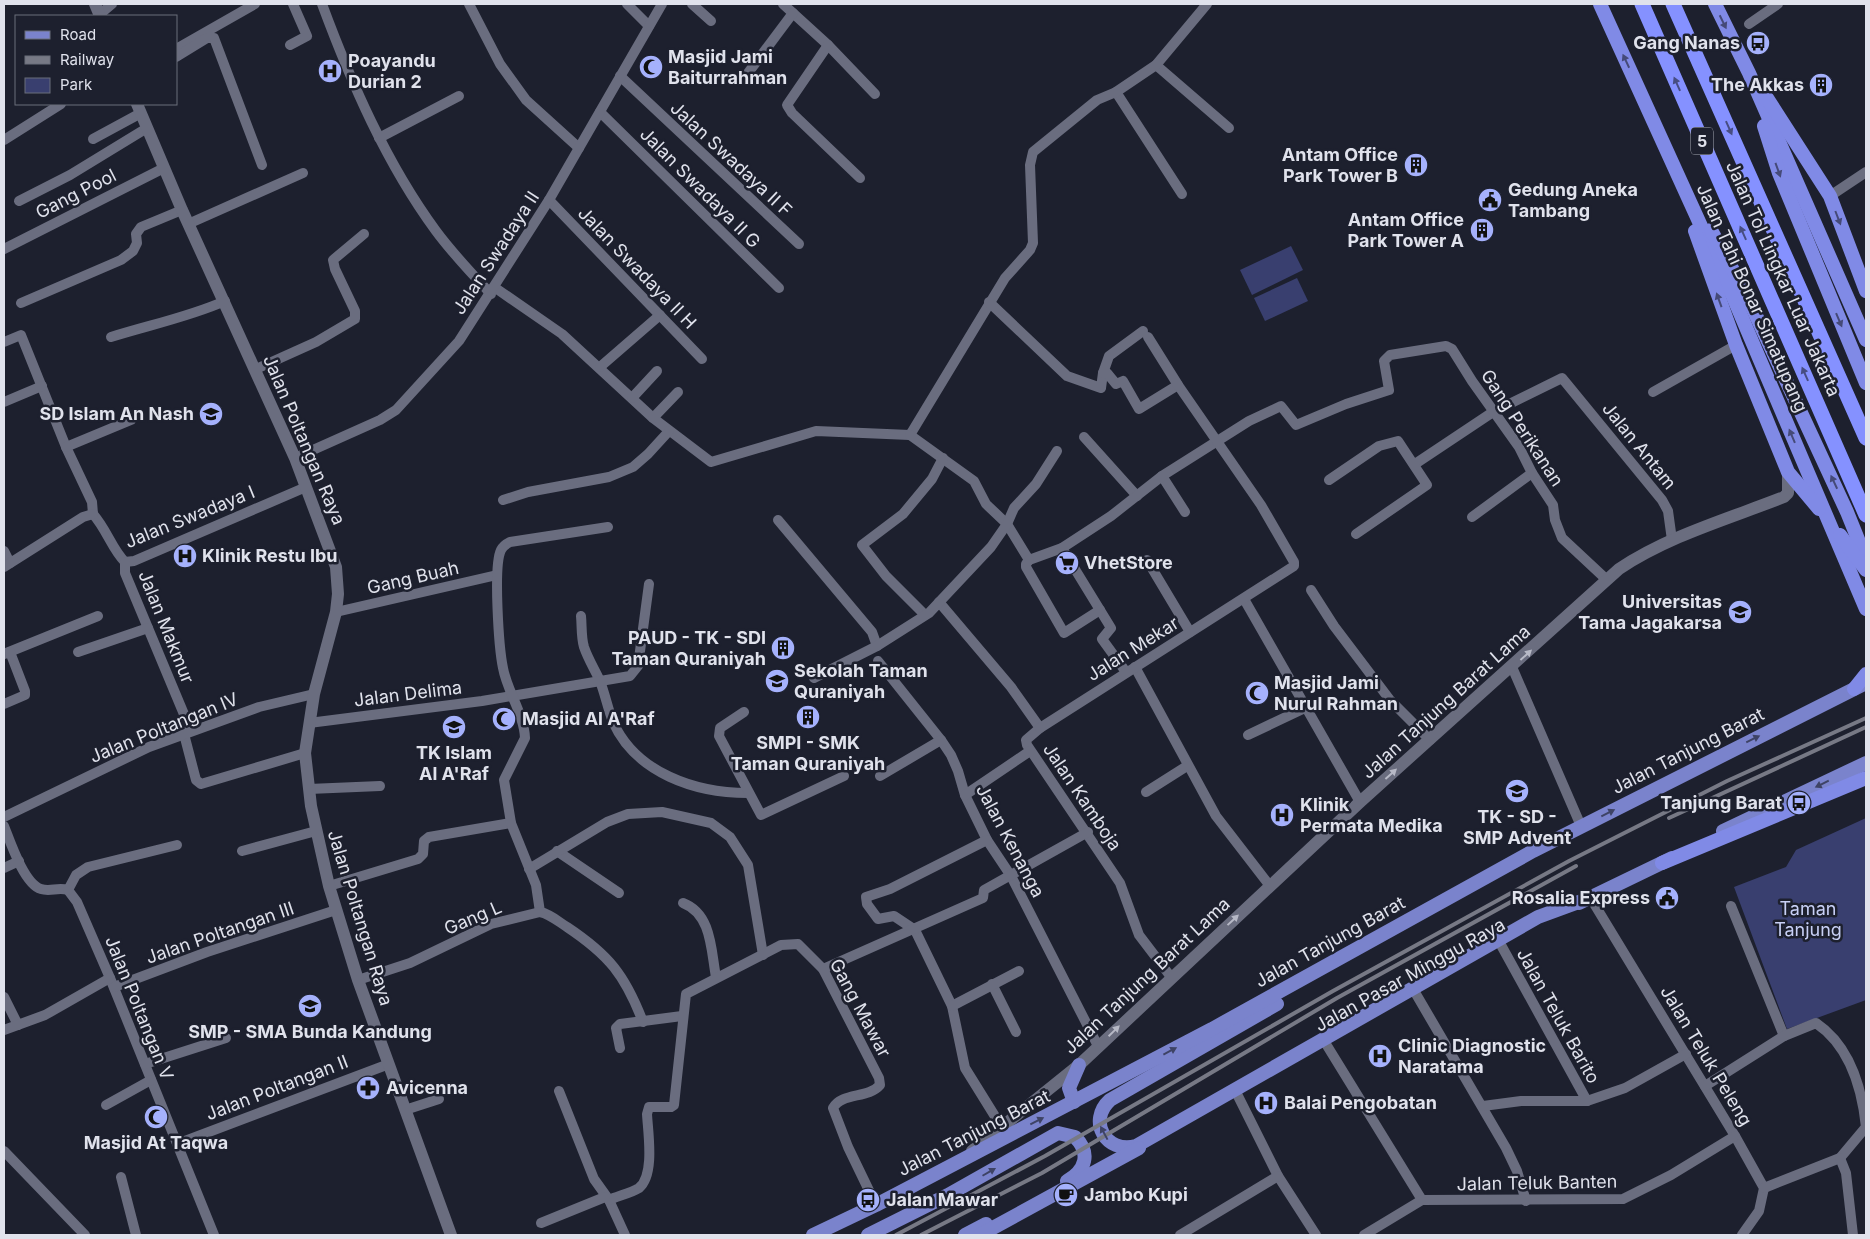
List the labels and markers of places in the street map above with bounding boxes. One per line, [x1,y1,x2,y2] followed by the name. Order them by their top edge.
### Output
[1745,30,1771,56] bus stop icon: Gang Nanas
[1633,32,1740,53] place label: Gang Nanas
[668,46,787,88] place label: Masjid Jami Baiturrahman
[348,50,436,92] place label: Poayandu Durian 2
[638,54,664,80] mosque icon: Masjid Jami Baiturrahman
[317,58,343,84] hospital icon: Poayandu Durian 2
[1808,72,1834,98] building icon: The Akkas
[1711,74,1804,95] place label: The Akkas
[1282,144,1398,186] place label: Antam Office Park Tower B
[1403,152,1429,178] building icon: Antam Office Park Tower B
[1508,179,1638,221] place label: Gedung Aneka Tambang
[1477,187,1503,213] public building icon: Gedung Aneka Tambang
[1348,209,1464,251] place label: Antam Office Park Tower A
[1469,217,1495,243] building icon: Antam Office Park Tower A
[198,401,224,427] school or university icon: SD Islam An Nash
[39,403,194,424] place label: SD Islam An Nash
[172,543,198,569] hospital icon: Klinik Restu Ibu
[202,545,338,566] place label: Klinik Restu Ibu
[1054,550,1080,576] supermarket icon: VhetStore
[1084,552,1173,573] place label: VhetStore
[1578,591,1722,633] place label: Universitas Tama Jagakarsa
[1727,599,1753,625] school or university icon: Universitas Tama Jagakarsa
[611,627,766,669] place label: PAUD - TK - SDI Taman Quraniyah
[770,635,796,661] building icon: PAUD - TK - SDI Taman Quraniyah
[794,660,928,702] place label: Sekolah Taman Quraniyah
[764,668,790,694] school or university icon: Sekolah Taman Quraniyah
[1274,672,1398,714] place label: Masjid Jami Nurul Rahman
[1244,680,1270,706] mosque icon: Masjid Jami Nurul Rahman
[795,704,821,730] building icon: SMPI - SMK Taman Quraniyah
[491,706,517,732] mosque icon: Masjid Al A'Raf
[522,708,655,729] place label: Masjid Al A'Raf
[441,714,467,740] school or university icon: TK Islam Al A'Raf
[731,732,885,774] place label: SMPI - SMK Taman Quraniyah
[416,742,492,784] place label: TK Islam Al A'Raf
[1504,778,1530,804] school or university icon: TK - SD - SMP Advent
[1786,790,1812,816] bus stop icon: Tanjung Barat
[1660,792,1782,813] place label: Tanjung Barat
[1300,794,1443,836] place label: Klinik Permata Medika
[1269,802,1295,828] hospital icon: Klinik Permata Medika
[1463,806,1571,848] place label: TK - SD - SMP Advent
[1654,885,1680,911] public building icon: Rosalia Express
[1512,887,1650,908] place label: Rosalia Express
[297,993,323,1019] school or university icon: SMP - SMA Bunda Kandung
[188,1021,432,1042] place label: SMP - SMA Bunda Kandung
[1398,1035,1546,1077] place label: Clinic Diagnostic Naratama
[1367,1043,1393,1069] hospital icon: Clinic Diagnostic Naratama
[355,1075,381,1101] pharmacy icon: Avicenna
[386,1077,468,1098] place label: Avicenna
[1253,1090,1279,1116] hospital icon: Balai Pengobatan
[1284,1092,1437,1113] place label: Balai Pengobatan
[143,1104,169,1130] mosque icon: Masjid At Taqwa
[84,1132,228,1153] place label: Masjid At Taqwa
[1053,1182,1079,1208] cafe icon: Jambo Kupi
[1084,1184,1188,1205] place label: Jambo Kupi
[855,1187,881,1213] bus stop icon: Jalan Mawar
[886,1189,998,1210] place label: Jalan Mawar

